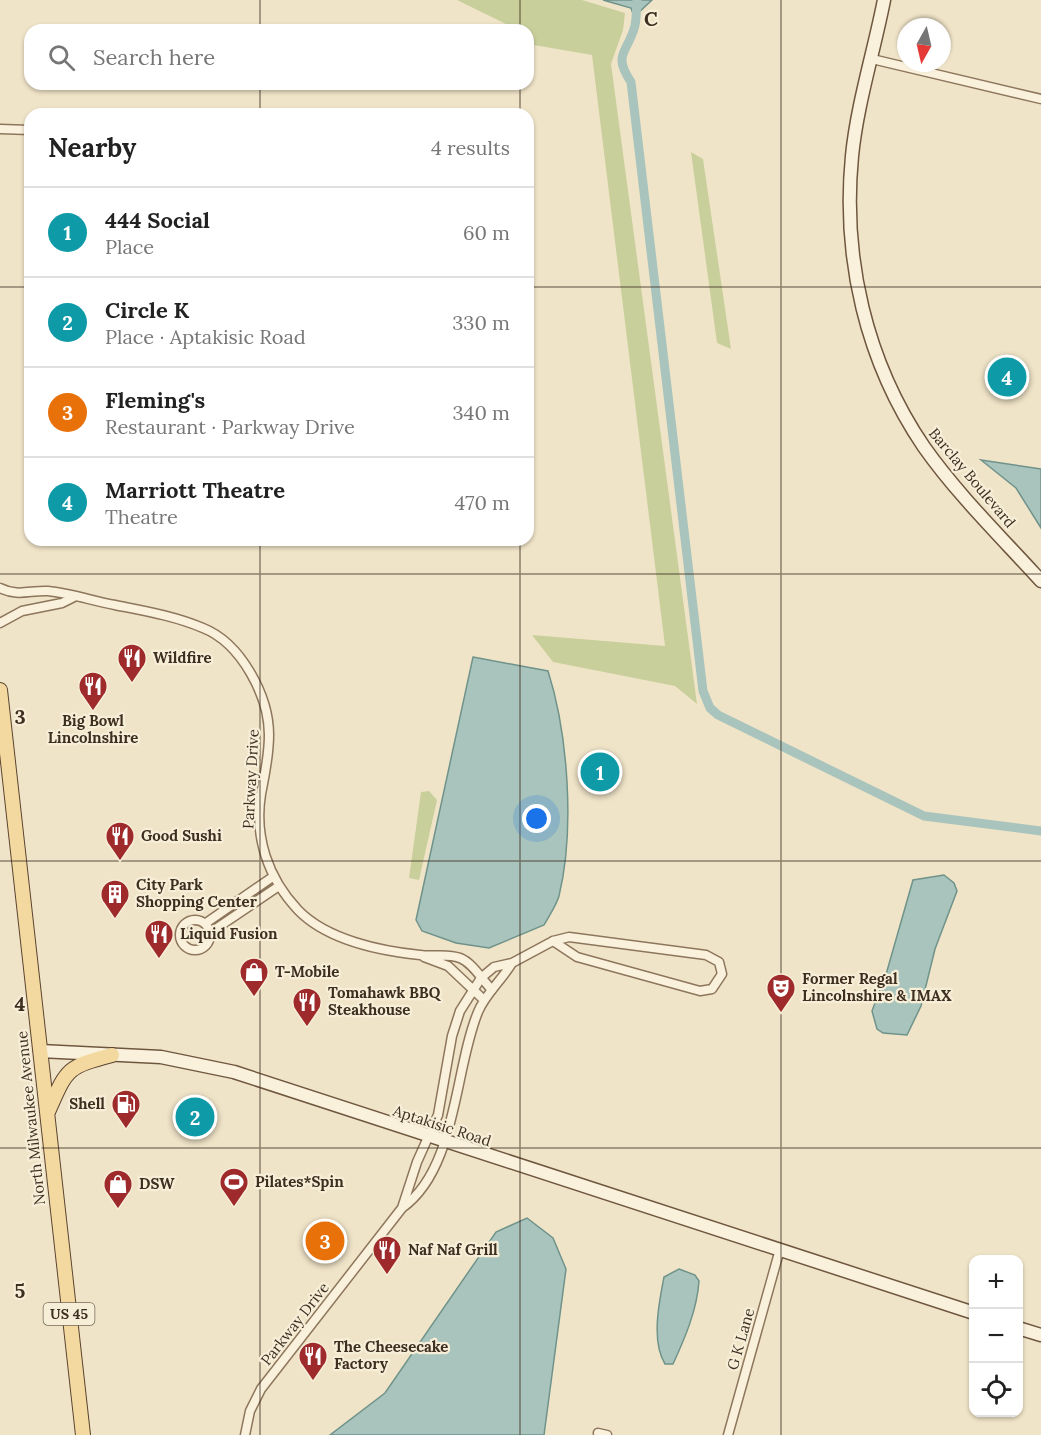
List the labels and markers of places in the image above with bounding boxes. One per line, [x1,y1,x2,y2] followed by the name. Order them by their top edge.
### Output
[988,354,1026,400] pin: 4
[116,642,148,684] restaurant icon: Wildfire
[153,648,212,667] place label: Wildfire
[77,670,109,712] restaurant icon: Big Bowl Lincolnshire
[48,711,138,747] place label: Big Bowl Lincolnshire
[580,750,620,794] pin: 1
[104,820,136,862] restaurant icon: Good Sushi
[141,826,222,845] place label: Good Sushi
[136,875,258,911] place label: City Park Shopping Center
[99,878,131,920] building icon: City Park Shopping Center
[143,918,175,960] restaurant icon: Liquid Fusion
[180,924,278,943] place label: Liquid Fusion
[238,956,270,998] shop icon: T-Mobile
[275,962,339,981] place label: T-Mobile
[802,969,952,1005] place label: Former Regal Lincolnshire & IMAX
[765,972,797,1014] theatre icon: Former Regal Lincolnshire & IMAX
[328,983,441,1019] place label: Tomahawk BBQ Steakhouse
[291,986,323,1028] restaurant icon: Tomahawk BBQ Steakhouse
[110,1088,142,1130] fuel station icon: Shell
[69,1094,105,1113] place label: Shell
[176,1094,214,1140] pin: 2
[218,1166,250,1208] sports icon: Pilates*Spin
[102,1168,134,1210] shop icon: DSW
[255,1172,344,1191] place label: Pilates*Spin
[139,1174,175,1193] place label: DSW
[306,1218,344,1264] pin: 3
[371,1234,403,1276] restaurant icon: Naf Naf Grill
[408,1240,498,1259] place label: Naf Naf Grill
[334,1337,448,1373] place label: The Cheesecake Factory
[297,1340,329,1382] restaurant icon: The Cheesecake Factory

